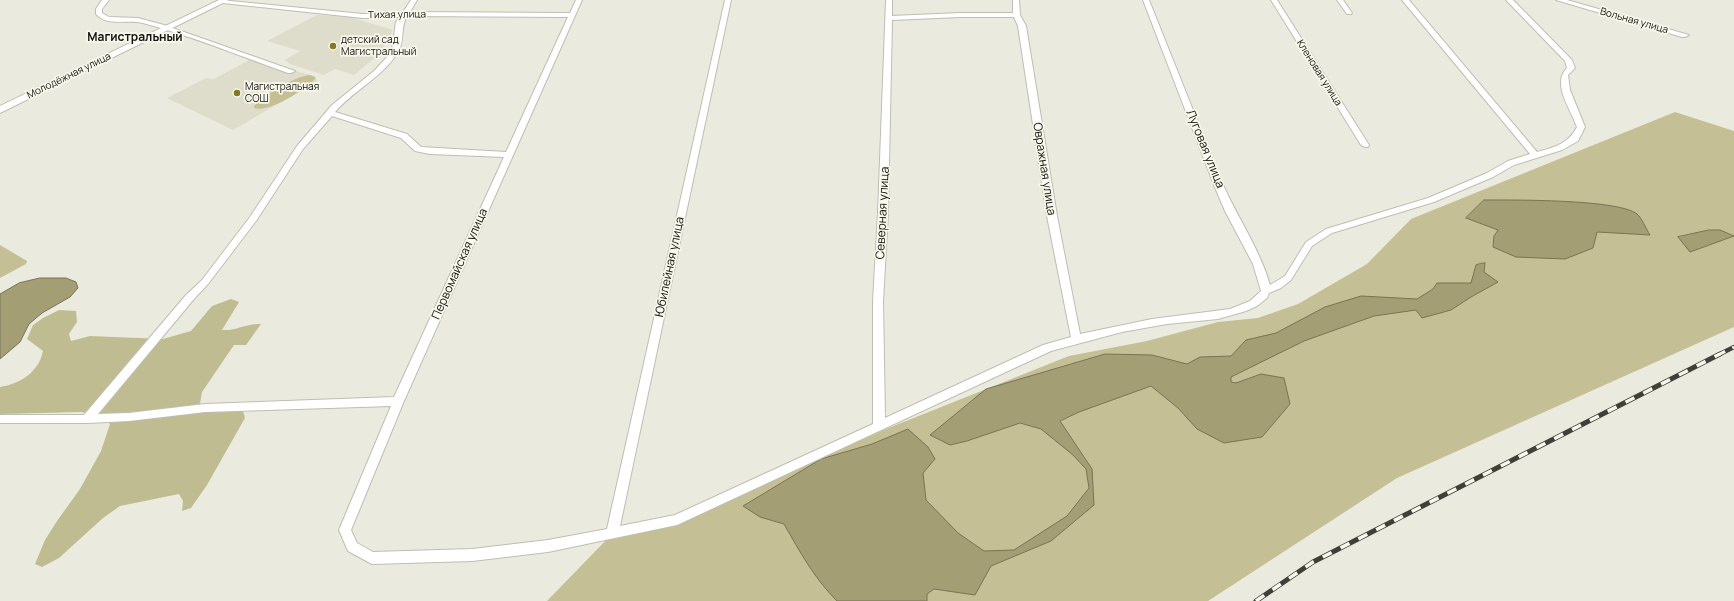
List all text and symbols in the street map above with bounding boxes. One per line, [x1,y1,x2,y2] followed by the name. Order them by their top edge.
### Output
[1599,6,1669,36] street label: Вольная улица
[368,8,426,22] street label: Тихая улица
[87,31,183,45] district label: Магистральный
[341,34,416,58] place label: детский сад Магистральный
[1294,38,1344,108] street label: Кленовая улица
[328,41,338,51] marker: детский сад Магистральный
[25,50,113,102] street label: Молодёжная улица
[245,81,319,104] place label: Магистральная СОШ
[232,88,242,98] marker: Магистральная СОШ
[1183,108,1227,190] street label: Луговая улица
[1030,121,1058,217] street label: Овражная улица
[873,166,893,260] street label: Северная улица
[429,206,491,322] street label: Первомайская улица
[652,215,688,319] street label: Юбилейная улица

